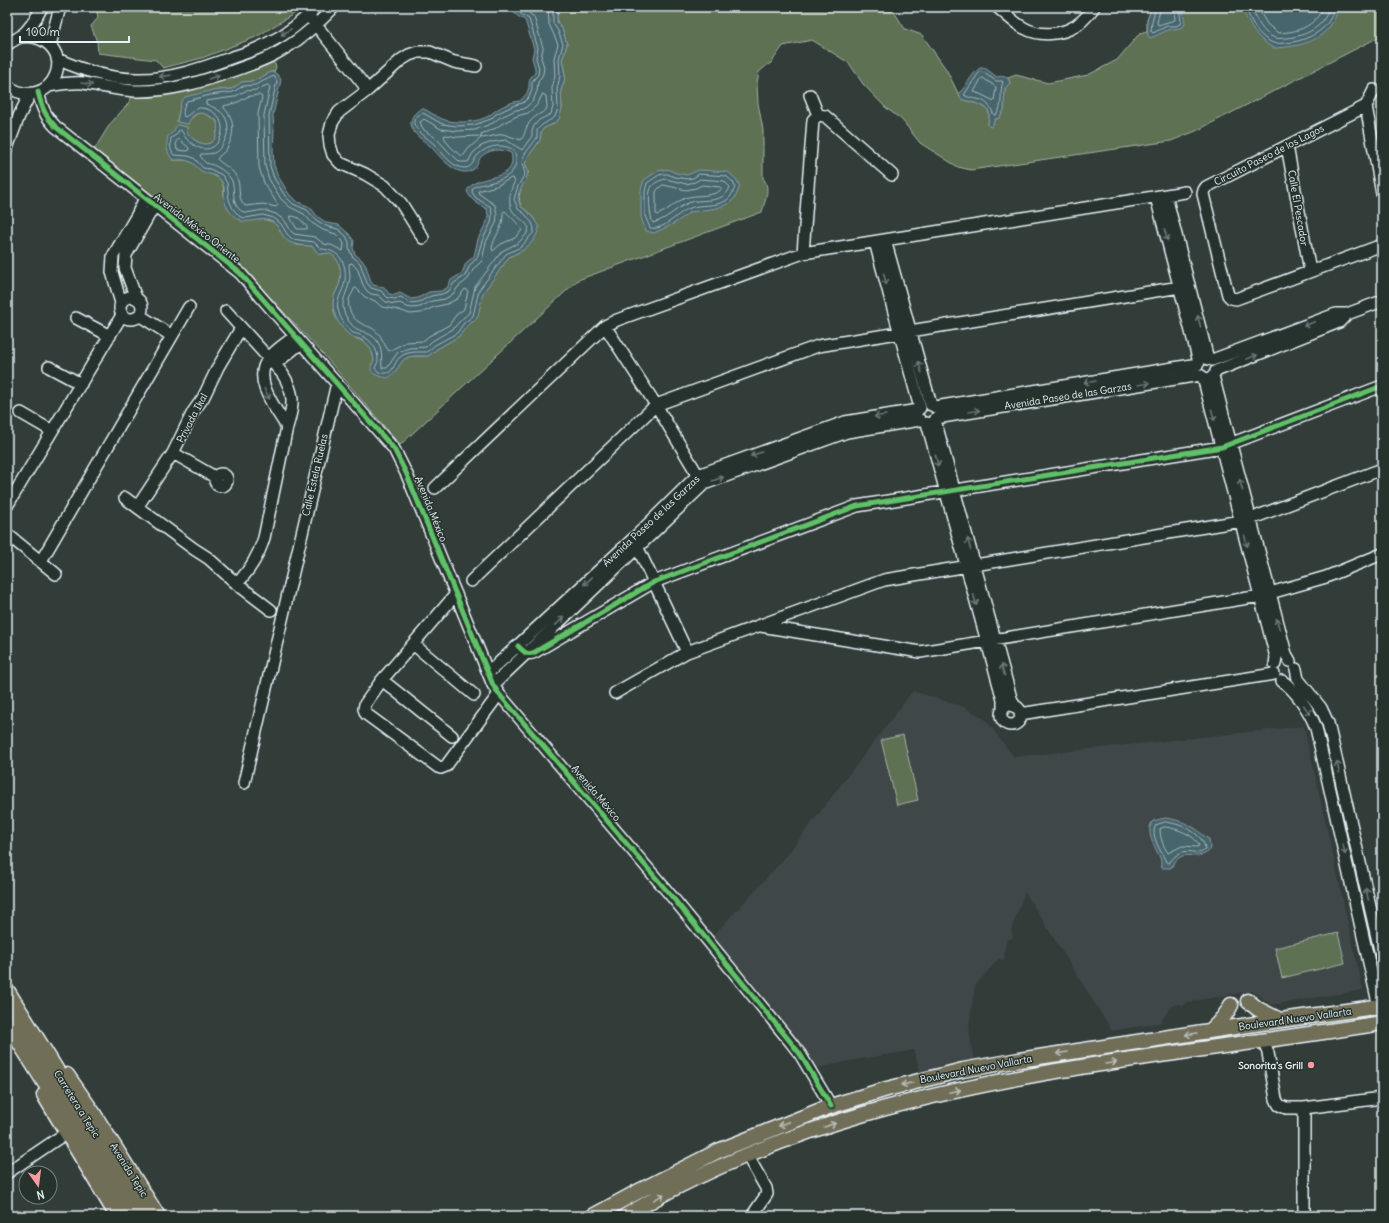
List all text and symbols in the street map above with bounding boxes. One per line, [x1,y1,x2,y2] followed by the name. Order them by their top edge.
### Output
[20,18,129,44] scale bar
[26,24,60,39] text: 100 m
[281,28,292,36] one-way arrow
[159,72,172,80] one-way arrow
[208,73,221,80] one-way arrow
[80,80,93,88] one-way arrow
[1212,121,1327,188] street label: Circuito Paseo de los Lagos
[1285,169,1311,247] street label: Calle El Pescador
[151,190,243,266] street label: Avenida México Oriente
[1163,228,1170,241] one-way arrow
[882,273,890,286] one-way arrow
[1194,315,1202,328] one-way arrow
[1304,321,1316,329] one-way arrow
[1246,353,1258,360] one-way arrow
[916,361,923,374] one-way arrow
[1084,378,1097,386] one-way arrow
[1004,379,1133,412] street label: Avenida Paseo de las Garzas
[1137,379,1150,387] one-way arrow
[264,388,272,400] one-way arrow
[174,391,210,445] street label: Privada Ikal
[967,407,980,415] one-way arrow
[1210,408,1217,421] one-way arrow
[873,413,886,421] one-way arrow
[299,432,331,517] street label: Calle Estela Ruelas
[750,451,762,459] one-way arrow
[934,454,941,467] one-way arrow
[600,472,703,570] street label: Avenida Paseo de las Garzas
[412,474,450,544] street label: Avenida México
[712,474,724,482] one-way arrow
[1237,478,1244,491] one-way arrow
[1243,534,1250,547] one-way arrow
[965,538,972,551] one-way arrow
[583,576,593,586] one-way arrow
[972,593,979,606] one-way arrow
[555,616,565,626] one-way arrow
[1273,618,1281,631] one-way arrow
[999,664,1006,677] one-way arrow
[1303,704,1311,715] one-way arrow
[1334,761,1341,774] one-way arrow
[569,762,624,824] street label: Avenida México
[1340,842,1348,855] one-way arrow
[1363,888,1370,901] one-way arrow
[1238,1005,1353,1033] street label: Boulevard Nuevo Vallarta
[1185,1030,1198,1038] one-way arrow
[1056,1049,1069,1057] one-way arrow
[919,1052,1034,1086] street label: Boulevard Nuevo Vallarta
[1104,1059,1117,1067] one-way arrow
[1238,1059,1303,1072] place label: Sonorita's Grill
[1306,1060,1316,1070] marker: Sonorita's Grill
[51,1068,103,1140] street label: Carretera a Tepic
[901,1080,914,1088] one-way arrow
[949,1087,962,1095] one-way arrow
[778,1120,790,1128] one-way arrow
[823,1121,836,1128] one-way arrow
[107,1140,151,1200] street label: Avenida Tepic
[18,1165,58,1205] north arrow
[35,1187,46,1202] text: N
[653,1193,665,1200] one-way arrow

